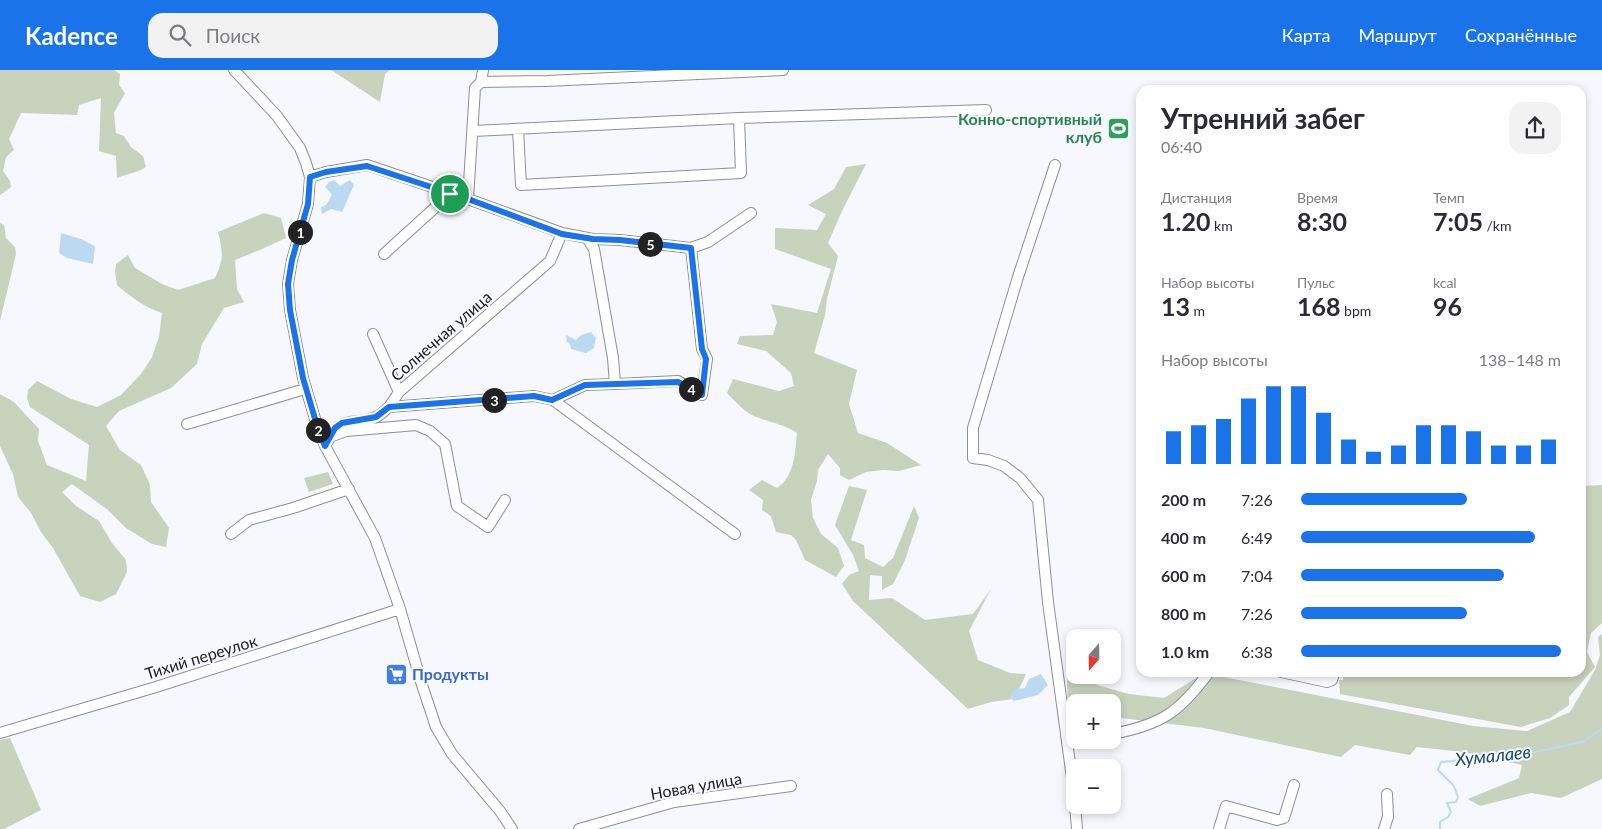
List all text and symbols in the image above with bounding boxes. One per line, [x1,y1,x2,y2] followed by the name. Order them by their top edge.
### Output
[148,13,498,58] search box
[25,21,118,50] text: Kadence
[166,21,194,49] icon: search
[206,24,260,47] text: Поиск
[1282,24,1330,46] text: Карта
[1358,24,1437,46] text: Маршрут
[1465,24,1577,46] text: Сохранённые
[1161,101,1365,135] text: Утренний забег
[1509,102,1561,154] button: share
[958,109,1102,146] place label: Конно-спортивный клуб
[1106,116,1130,140] sports icon: Конно-спортивный клуб
[1161,137,1202,156] text: 06:40
[429,173,471,215] pin
[436,180,464,208] icon: arrive
[1161,189,1232,206] text: Дистанция
[1297,189,1338,206] text: Время
[1433,189,1465,206] text: Темп
[1161,206,1210,236] text: 1.20
[1297,206,1347,236] text: 8:30
[1433,206,1483,236] text: 7:05
[1210,217,1233,234] text: km
[1483,217,1512,234] text: /km
[288,220,312,244] pin: 1
[296,224,305,241] text: 1
[638,232,662,256] pin: 5
[646,236,655,253] text: 5
[1161,274,1254,291] text: Набор высоты
[1297,274,1335,291] text: Пульс
[1433,274,1457,291] text: kcal
[386,287,495,384] street label: Солнечная улица
[1161,291,1190,321] text: 13
[1297,291,1341,321] text: 168
[1433,291,1462,321] text: 96
[1190,302,1205,319] text: m
[1341,302,1371,319] text: bpm
[1161,350,1268,369] text: Набор высоты
[1479,350,1561,369] text: 138–148 m
[678,376,704,402] pin: 4
[687,381,696,398] text: 4
[482,388,506,412] pin: 3
[490,392,499,409] text: 3
[306,418,330,442] pin: 2
[314,422,323,439] text: 2
[1161,490,1206,509] text: 200 m
[1241,490,1273,509] text: 7:26
[1161,528,1206,547] text: 400 m
[1241,528,1273,547] text: 6:49
[1161,566,1206,585] text: 600 m
[1241,566,1273,585] text: 7:04
[1161,604,1206,623] text: 800 m
[1241,604,1273,623] text: 7:26
[1066,629,1121,684] north arrow
[1066,629,1121,814] map controls
[142,630,260,683] street label: Тихий переулок
[1161,642,1209,661] text: 1.0 km
[1241,642,1273,661] text: 6:38
[384,662,408,686] supermarket icon: Продукты
[412,664,489,683] place label: Продукты
[1066,694,1121,749] button: +
[1453,740,1532,770] water label: Хумалаев
[1066,759,1121,814] button: −
[649,768,743,803] street label: Новая улица

